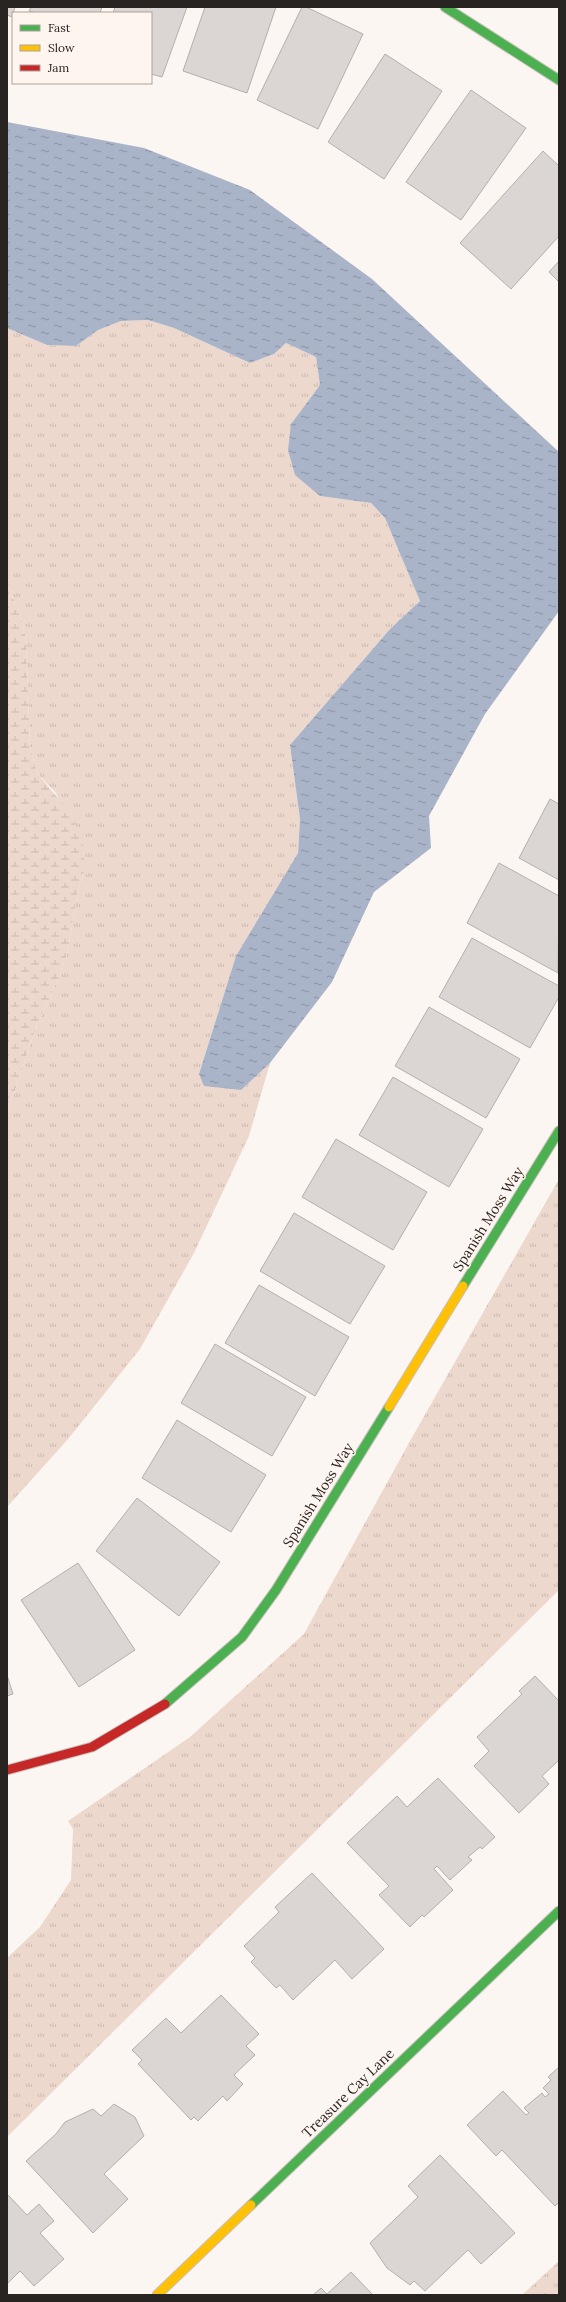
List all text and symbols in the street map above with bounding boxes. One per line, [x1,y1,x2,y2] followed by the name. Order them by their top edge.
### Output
[12,12,152,84] legend
[48,20,71,35] text: Fast
[48,40,75,55] text: Slow
[47,60,69,75] text: Jam
[449,1163,528,1275] street label: Spanish Moss Way
[279,1439,358,1551] street label: Spanish Moss Way
[298,2044,398,2142] street label: Treasure Cay Lane

